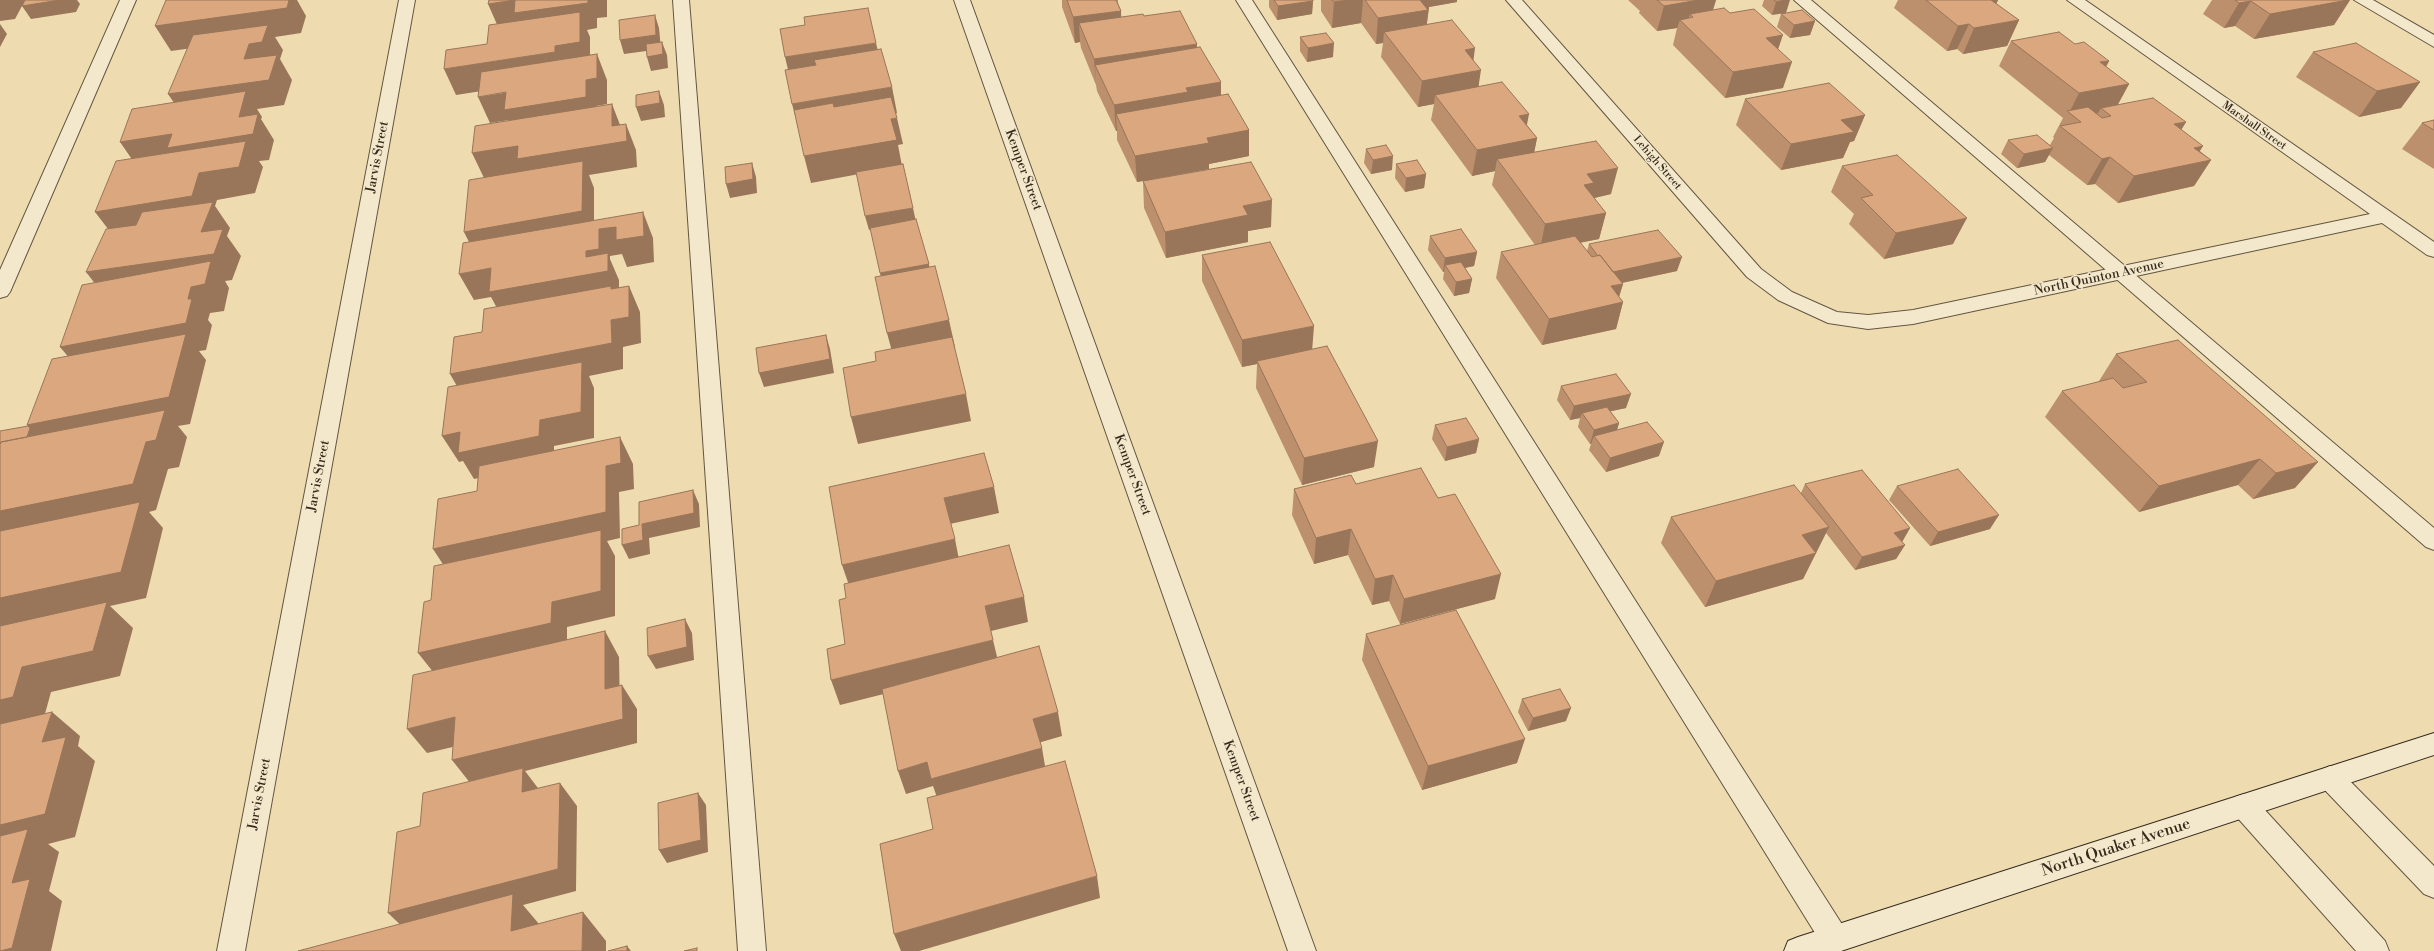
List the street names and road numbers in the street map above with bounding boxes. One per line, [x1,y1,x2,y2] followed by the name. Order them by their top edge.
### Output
[2219,99,2289,153] street label: Marshall Street
[363,120,393,194] street label: Jarvis Street
[1001,127,1045,213] street label: Kemper Street
[1630,133,1684,193] street label: Lehigh Street
[2033,257,2165,299] street label: North Quinton Avenue
[1110,432,1154,518] street label: Kemper Street
[304,439,334,513] street label: Jarvis Street
[1219,738,1263,824] street label: Kemper Street
[245,757,275,831] street label: Jarvis Street
[2039,815,2193,881] street label: North Quaker Avenue

